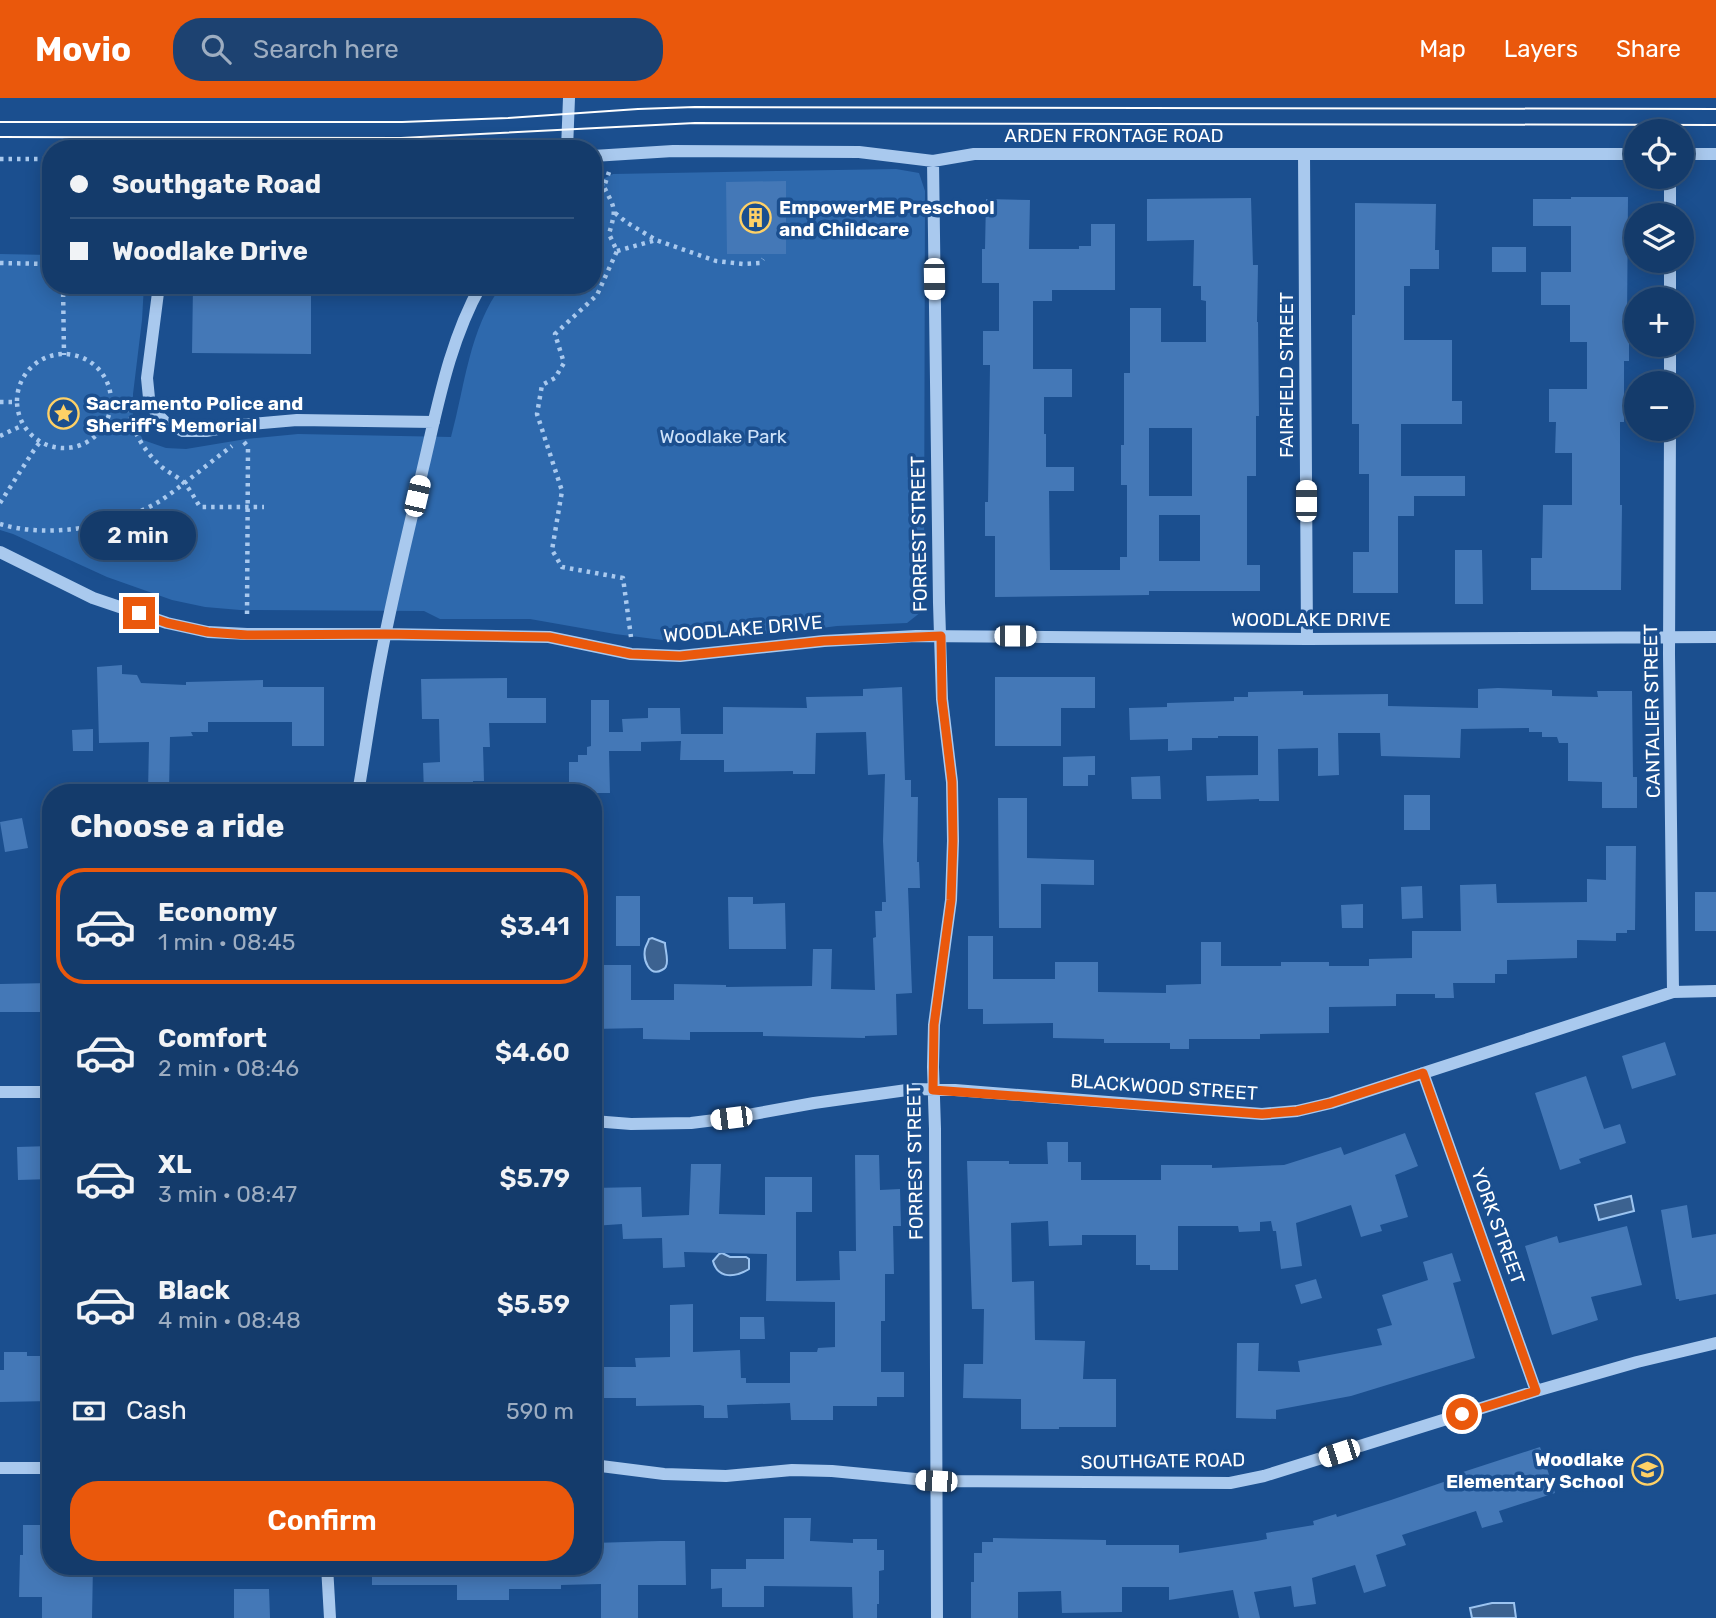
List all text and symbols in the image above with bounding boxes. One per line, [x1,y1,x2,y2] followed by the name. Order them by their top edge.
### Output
[173,18,663,81] search box
[35,30,131,69] text: Movio
[197,30,235,68] icon: search
[253,34,399,65] text: Search here
[1419,35,1466,63] text: Map
[1504,35,1578,63] text: Layers
[1616,35,1681,63] text: Share
[1624,119,1694,441] map controls
[1624,119,1694,189] button: locate
[1004,124,1224,147] street label: ARDEN FRONTAGE ROAD
[112,169,321,200] text: Southgate Road
[779,196,995,241] place label: EmpowerME Preschool and Childcare
[739,201,773,235] building icon: EmpowerME Preschool and Childcare
[1624,203,1694,273] button: layers
[112,236,308,267] text: Woodlake Drive
[924,258,945,300] car
[1624,287,1694,357] button: +
[1275,292,1298,458] street label: FAIRFIELD STREET
[1624,371,1694,441] button: −
[86,392,303,437] place label: Sacramento Police and Sheriff's Memorial
[46,397,80,431] place icon: Sacramento Police and Sheriff's Memorial
[659,425,787,448] park label: Woodlake Park
[906,456,932,612] street label: FORREST STREET
[403,473,432,519] car
[1296,480,1317,522] car
[81,512,197,560] callout: 2 min
[107,521,169,549] text: 2 min
[123,597,155,629] route end
[1231,608,1391,631] street label: WOODLAKE DRIVE
[663,611,823,647] street label: WOODLAKE DRIVE
[1639,624,1665,798] street label: CANTALIER STREET
[995,626,1037,647] car
[70,807,284,845] text: Choose a ride
[74,895,137,958] icon: car
[158,897,277,928] text: Economy
[500,911,570,942] text: $3.41
[158,928,295,956] text: 1 min · 08:45
[74,1021,137,1084] icon: car
[158,1023,267,1054] text: Comfort
[495,1037,570,1068] text: $4.60
[158,1054,299,1082] text: 2 min · 08:46
[1070,1069,1258,1105] street label: BLACKWOOD STREET
[902,1084,928,1240] street label: FORREST STREET
[709,1105,754,1131] car
[74,1147,137,1210] icon: car
[158,1149,191,1180] text: XL
[499,1163,570,1194] text: $5.79
[1466,1165,1530,1287] street label: YORK STREET
[158,1180,297,1208] text: 3 min · 08:47
[74,1273,137,1336] icon: car
[158,1275,230,1306] text: Black
[497,1289,570,1320] text: $5.59
[158,1306,301,1334] text: 4 min · 08:48
[70,1392,108,1430] icon: cash
[126,1395,187,1426] text: Cash
[506,1397,574,1425] text: 590 m
[1446,1398,1478,1430] route start
[1316,1437,1363,1469] car
[1081,1448,1245,1474] street label: SOUTHGATE ROAD
[1446,1448,1624,1493] place label: Woodlake Elementary School
[1630,1453,1664,1487] school or university icon: Woodlake Elementary School
[915,1469,958,1493] car
[70,1481,574,1561] button: Confirm

